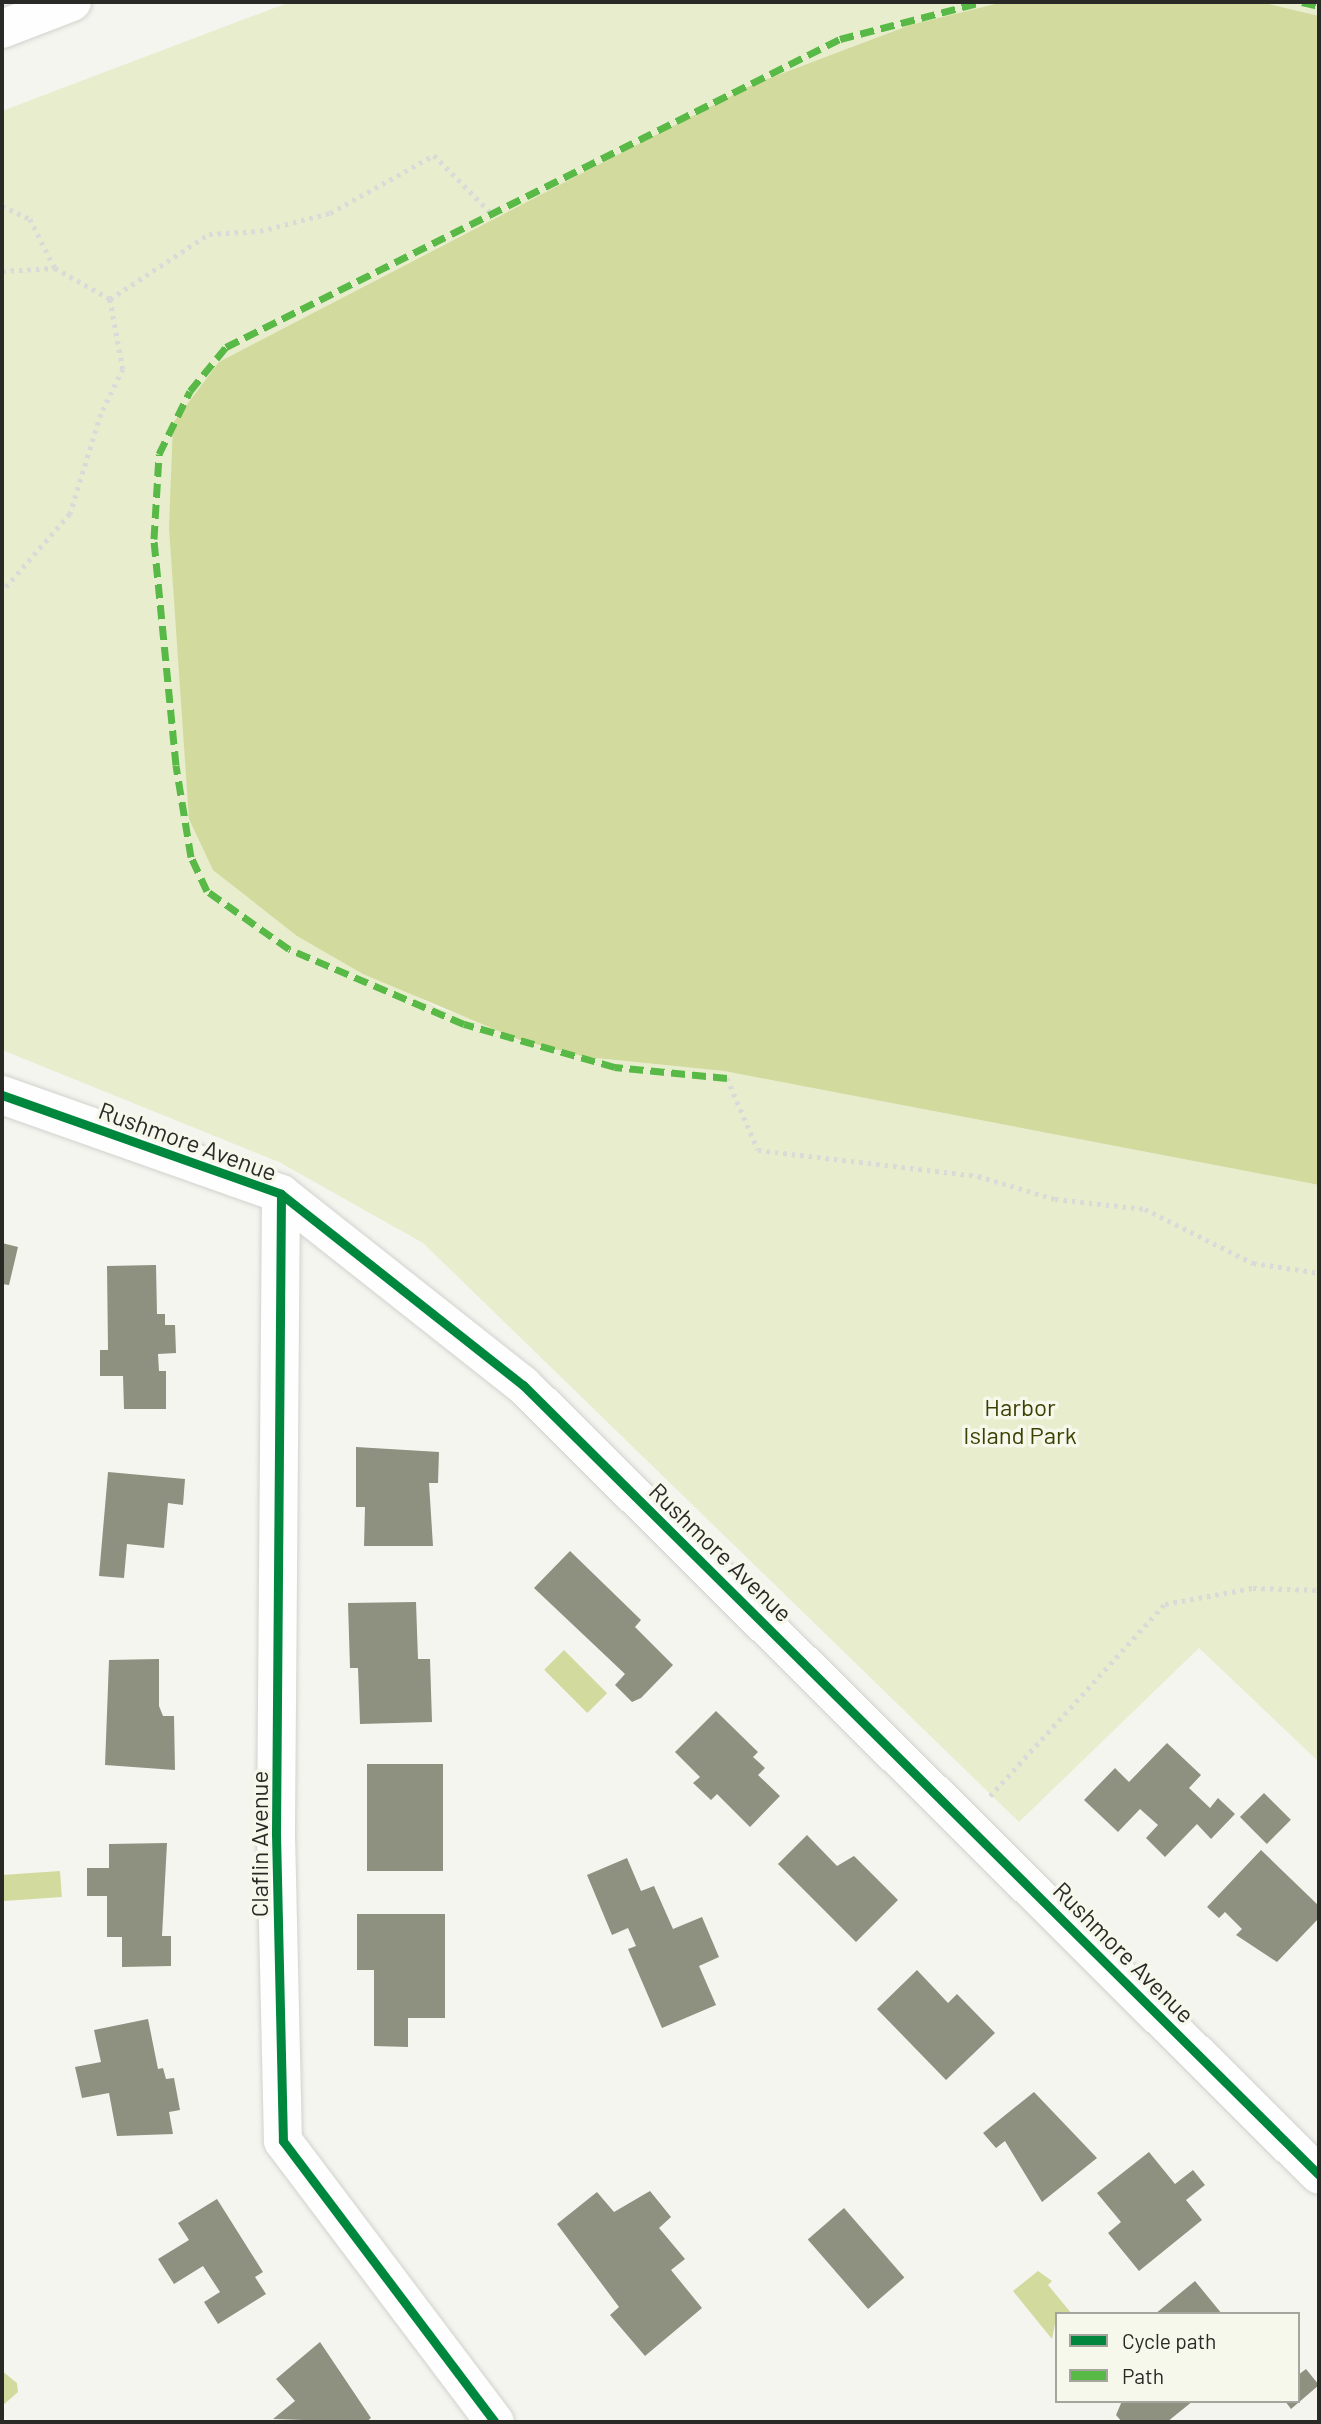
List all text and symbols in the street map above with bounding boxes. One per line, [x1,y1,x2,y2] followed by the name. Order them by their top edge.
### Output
[95,1095,281,1187] street label: Rushmore Avenue
[963,1393,1077,1449] park label: Harbor Island Park
[644,1477,798,1627] street label: Rushmore Avenue
[245,1771,273,1917] street label: Claflin Avenue
[1048,1876,1200,2028] street label: Rushmore Avenue
[1055,2312,1300,2403] legend
[1122,2328,1216,2353] text: Cycle path
[1122,2363,1164,2388] text: Path

